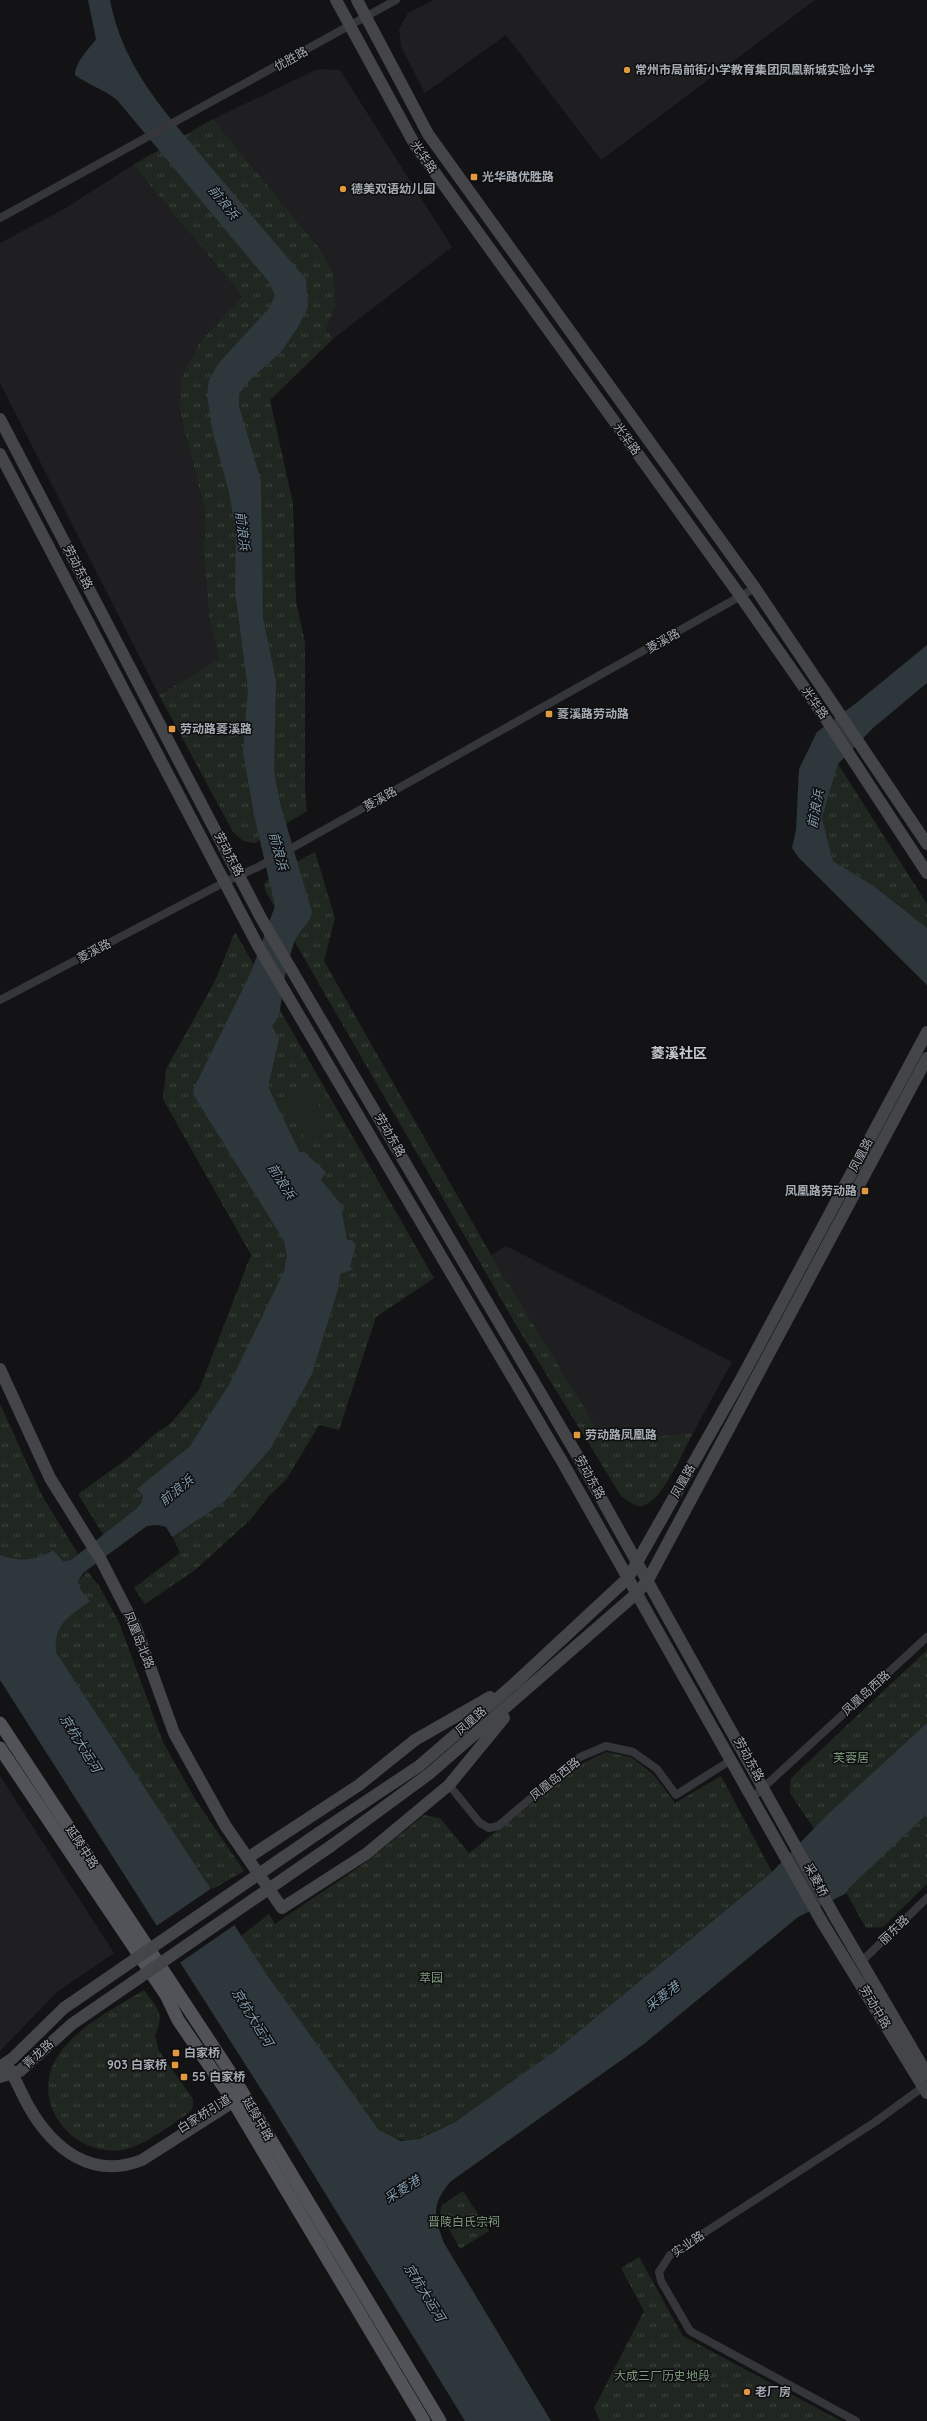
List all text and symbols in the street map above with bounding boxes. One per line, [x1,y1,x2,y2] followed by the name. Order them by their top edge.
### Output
[271,43,310,74] street label: 优胜路
[635,62,875,77] place label: 常州市局前街小学教育集团凤凰新城实验小学
[622,65,632,75] marker: 常州市局前街小学教育集团凤凰新城实验小学
[408,138,441,176] street label: 光华路
[482,169,554,184] place label: 光华路优胜路
[469,172,479,182] marker: 光华路优胜路
[351,181,435,196] place label: 德美双语幼儿园
[206,182,243,223] water label: 前浪浜
[338,184,348,194] marker: 德美双语幼儿园
[611,420,644,458] street label: 光华路
[233,511,253,552] water label: 前浪浜
[61,542,96,591] street label: 劳动东路
[643,625,682,656] street label: 菱溪路
[799,684,832,722] street label: 光华路
[557,706,629,721] place label: 菱溪路劳动路
[544,709,554,719] marker: 菱溪路劳动路
[180,721,252,736] place label: 劳动路菱溪路
[167,724,177,734] marker: 劳动路菱溪路
[360,783,399,814] street label: 菱溪路
[804,787,826,830] water label: 前浪浜
[212,829,247,878] street label: 劳动东路
[266,830,292,873] water label: 前浪浜
[74,935,113,966] street label: 菱溪路
[651,1044,707,1062] district label: 菱溪社区
[372,1110,409,1159] street label: 劳动东路
[845,1135,876,1174] street label: 凤凰路
[265,1160,300,1203] water label: 前浪浜
[785,1183,857,1198] place label: 凤凰路劳动路
[860,1186,870,1196] marker: 凤凰路劳动路
[585,1427,657,1442] place label: 劳动路凤凰路
[572,1430,582,1440] marker: 劳动路凤凰路
[572,1452,609,1501] street label: 劳动东路
[667,1461,698,1500] street label: 凤凰路
[156,1471,197,1508] water label: 前浪浜
[121,1609,158,1670] street label: 凤凰岛北路
[838,1667,893,1718] street label: 凤凰岛西路
[452,1703,489,1738] street label: 凤凰路
[57,1711,107,1777] water label: 京杭大运河
[731,1734,768,1783] street label: 劳动东路
[833,1750,869,1765] park label: 芙蓉居
[527,1754,583,1803] street label: 凤凰岛西路
[63,1823,102,1871] street label: 延陵中路
[801,1860,832,1899] street label: 采菱桥
[875,1912,912,1948] street label: 丽东路
[419,1970,443,1985] park label: 萃园
[642,1977,684,2014] water label: 采菱港
[857,1982,894,2031] street label: 劳动中路
[229,1985,279,2051] water label: 京杭大运河
[19,2036,56,2071] street label: 青龙路
[184,2045,220,2060] place label: 白家桥
[171,2048,181,2058] marker: 白家桥
[107,2057,167,2072] place label: 903 白家桥
[170,2060,180,2070] marker: 903 白家桥
[192,2069,245,2084] place label: 55 白家桥
[179,2072,189,2082] marker: 55 白家桥
[174,2091,233,2136] street label: 白家桥引道
[240,2094,277,2143] street label: 延陵中路
[381,2171,424,2206] water label: 采菱港
[428,2214,500,2229] park label: 晋陵白氏宗祠
[669,2227,707,2260] street label: 实业路
[401,2260,451,2326] water label: 京杭大运河
[614,2368,710,2383] park label: 大成三厂历史地段
[755,2384,791,2399] place label: 老厂房
[742,2387,752,2397] marker: 老厂房

